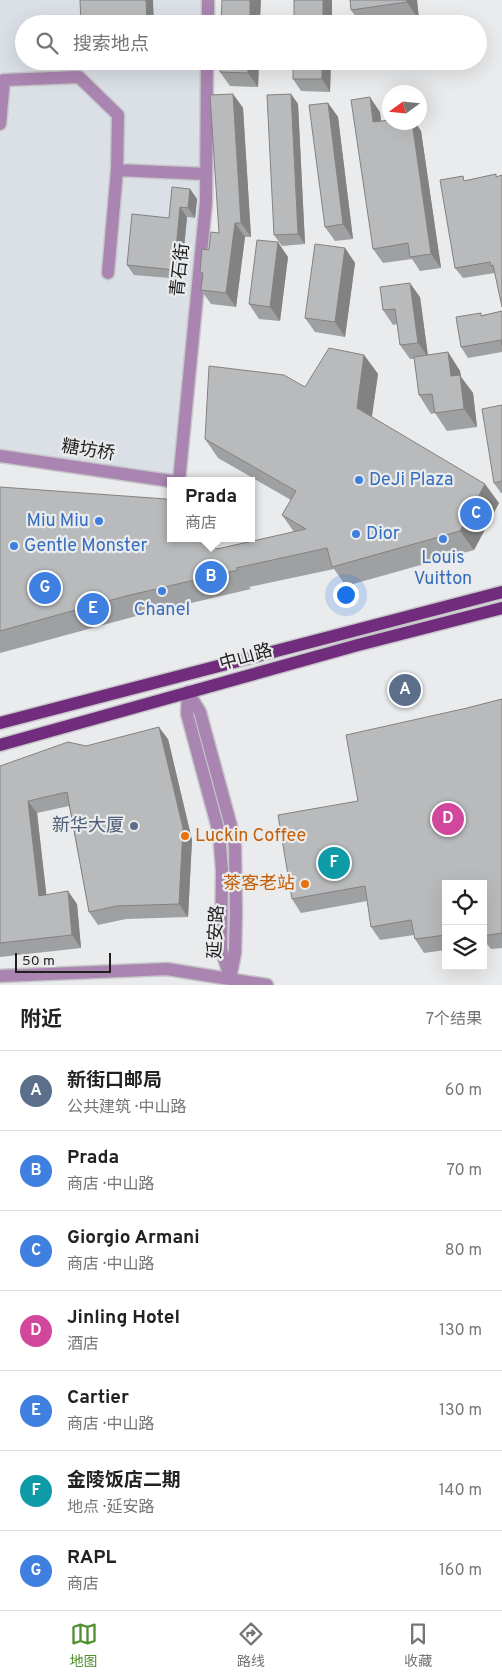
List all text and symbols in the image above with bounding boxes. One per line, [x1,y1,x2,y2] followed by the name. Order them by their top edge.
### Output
[15,15,487,70] search box
[33,29,61,57] icon: search
[73,33,149,57] text: 搜索地点
[382,85,427,130] north arrow
[167,242,195,298] street label: 青石街
[60,435,116,467] street label: 糖坊桥
[369,469,454,492] place label: DeJi Plaza
[353,474,365,486] marker: DeJi Plaza
[167,477,255,542] popup
[185,485,237,509] text: Prada
[460,495,492,533] pin: C
[26,510,89,533] place label: Miu Miu
[185,514,217,534] text: 商店
[93,515,105,527] marker: Miu Miu
[366,523,400,546] place label: Dior
[350,528,362,540] marker: Dior
[437,533,449,545] marker: Louis Vuitton
[24,535,148,558] place label: Gentle Monster
[8,540,20,552] marker: Gentle Monster
[414,547,472,591] place label: Louis Vuitton
[195,558,227,596] pin: B
[29,569,61,607] pin: G
[333,582,359,608] your location
[156,585,168,597] marker: Chanel
[77,590,109,628] pin: E
[134,599,190,622] place label: Chanel
[217,640,275,676] street label: 中山路
[389,671,421,709] pin: A
[432,800,464,838] pin: D
[52,815,124,838] place label: 新华大厦
[128,820,140,832] marker: 新华大厦
[195,825,306,848] place label: Luckin Coffee
[179,830,191,842] marker: Luckin Coffee
[318,844,350,882] pin: F
[223,873,295,896] place label: 茶客老站
[299,878,311,890] marker: 茶客老站
[442,880,487,970] map controls
[442,880,487,925] button: locate
[204,904,230,960] street label: 延安路
[442,925,487,970] button: layers
[15,950,111,973] scale bar
[22,953,55,970] text: 50 m
[20,1007,62,1034] text: 附近
[426,1010,482,1030] text: 7个结果
[67,1069,162,1093] text: 新街口邮局
[30,1081,42,1101] text: A
[445,1081,482,1101] text: 60 m
[67,1098,187,1118] text: 公共建筑 · 中山路
[67,1146,119,1170] text: Prada
[30,1161,42,1181] text: B
[447,1161,482,1181] text: 70 m
[67,1175,155,1195] text: 商店 · 中山路
[67,1226,200,1250] text: Giorgio Armani
[31,1241,41,1261] text: C
[445,1241,482,1261] text: 80 m
[67,1255,155,1275] text: 商店 · 中山路
[67,1306,180,1330] text: Jinling Hotel
[30,1321,42,1341] text: D
[439,1321,482,1341] text: 130 m
[67,1335,99,1355] text: 酒店
[67,1386,129,1410] text: Cartier
[31,1401,41,1421] text: E
[439,1401,482,1421] text: 130 m
[67,1415,155,1435] text: 商店 · 中山路
[67,1469,181,1493] text: 金陵饭店二期
[31,1481,41,1501] text: F
[439,1481,482,1501] text: 140 m
[67,1498,155,1518] text: 地点 · 延安路
[67,1546,116,1570] text: RAPL
[31,1561,41,1581] text: G
[439,1561,482,1581] text: 160 m
[67,1575,99,1595] text: 商店
[70,1620,98,1671] tab: 地图
[237,1620,265,1671] tab: 路线
[404,1620,432,1671] tab: 收藏

